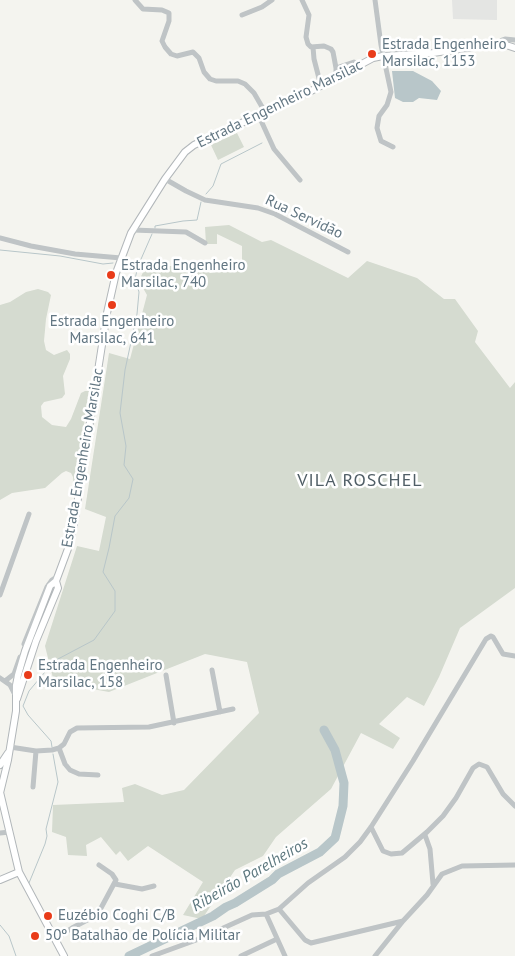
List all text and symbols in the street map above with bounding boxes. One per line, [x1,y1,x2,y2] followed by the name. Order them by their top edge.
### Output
[382,36,507,71] place label: Estrada Engenheiro Marsilac, 1153
[366,48,378,60] marker: Estrada Engenheiro Marsilac, 1153
[194,56,366,152] street label: Estrada Engenheiro Marsilac
[262,191,346,243] street label: Rua Servidão
[121,257,246,292] place label: Estrada Engenheiro Marsilac, 740
[105,269,117,281] marker: Estrada Engenheiro Marsilac, 740
[106,299,118,311] marker: Estrada Engenheiro Marsilac, 641
[50,313,174,348] place label: Estrada Engenheiro Marsilac, 641
[58,367,108,549] street label: Estrada Engenheiro Marsilac
[296,470,424,492] district label: VILA ROSCHEL
[38,657,163,692] place label: Estrada Engenheiro Marsilac, 158
[22,669,34,681] marker: Estrada Engenheiro Marsilac, 158
[188,834,312,916] water label: Ribeirão Parelheiros
[58,907,175,925] place label: Euzébio Coghi C/B
[42,910,54,922] marker: Euzébio Coghi C/B
[45,927,240,945] place label: 50º Batalhão de Polícia Militar
[29,930,41,942] marker: 50º Batalhão de Polícia Militar

